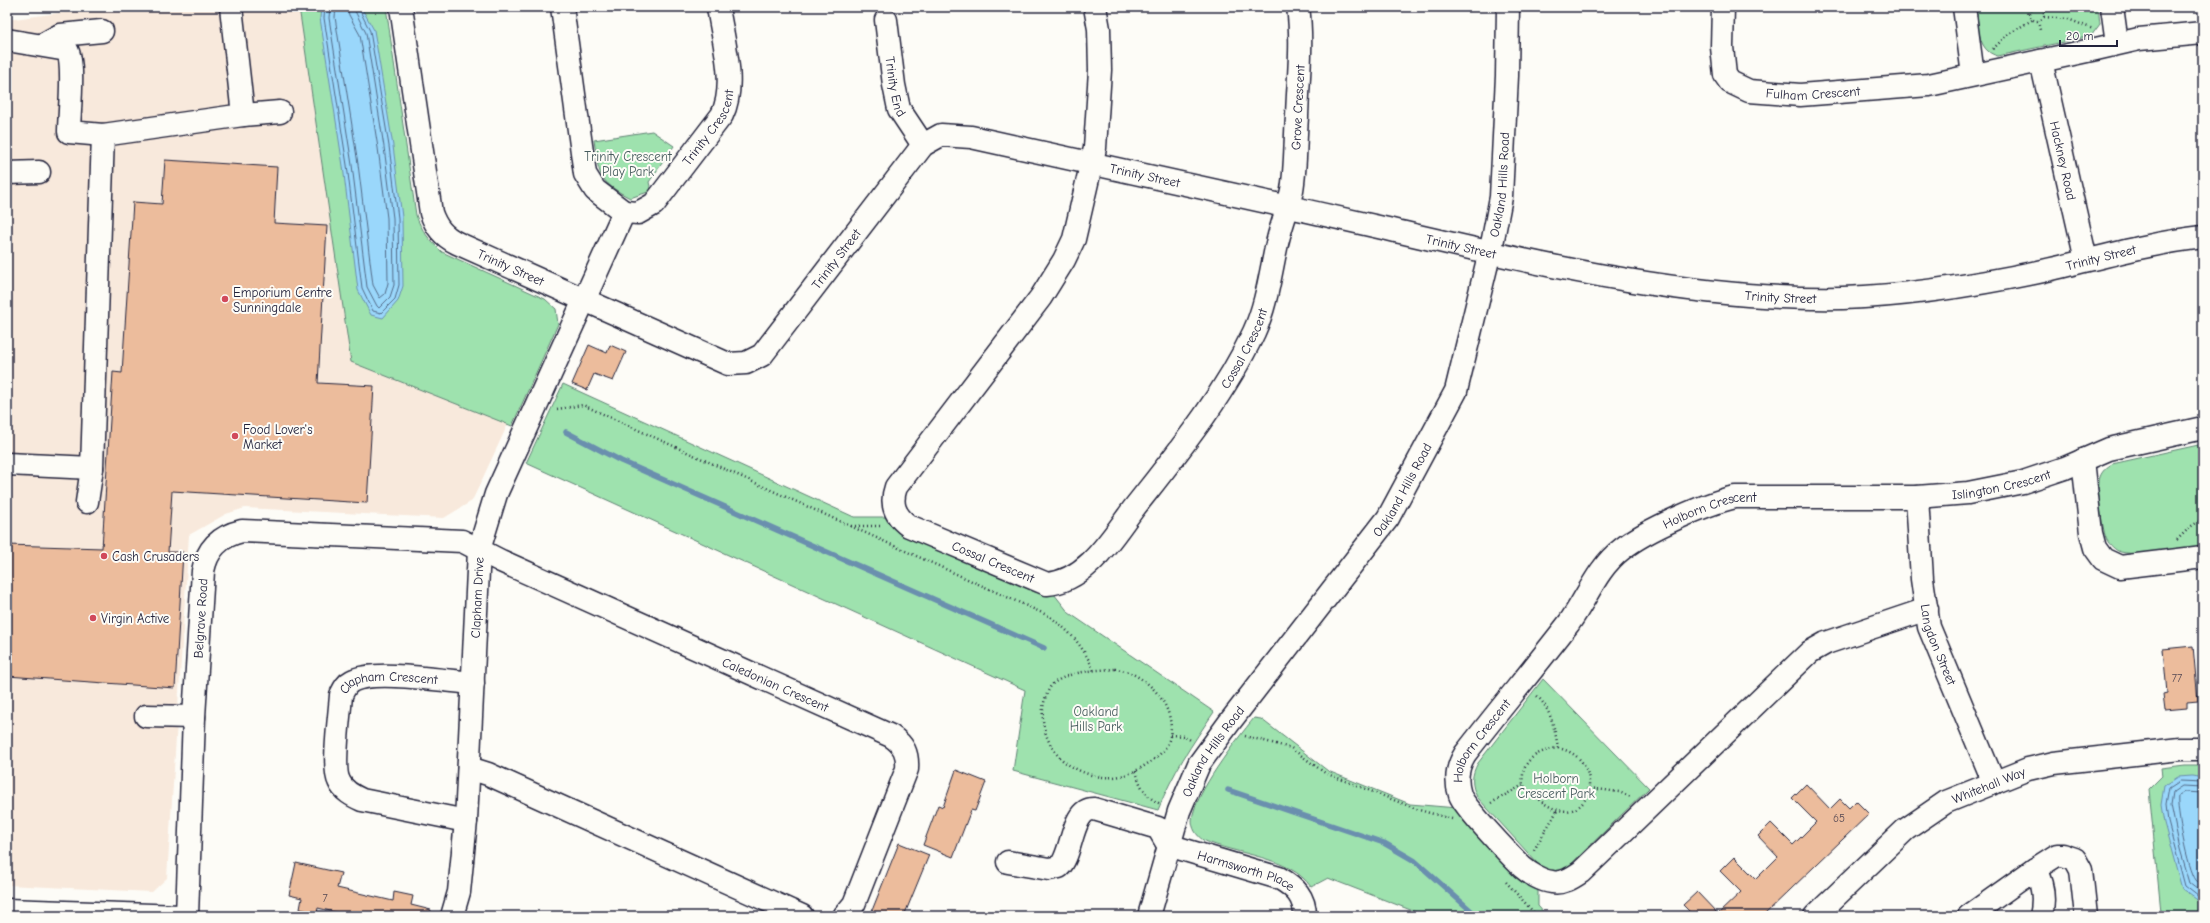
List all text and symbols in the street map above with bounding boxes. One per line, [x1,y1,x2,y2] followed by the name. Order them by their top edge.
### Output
[2060,22,2117,48] scale bar
[2066,29,2094,43] text: 20 m
[883,55,909,119] street label: Trinity End
[1288,63,1307,150] street label: Grove Crescent
[1765,83,1862,103] street label: Fulham Crescent
[679,88,736,168] street label: Trinity Crescent
[2047,119,2080,201] street label: Hackney Road
[1486,132,1512,238] street label: Oakland Hills Road
[584,149,673,179] park label: Trinity Crescent Play Park
[1109,160,1183,190] street label: Trinity Street
[808,225,864,292] street label: Trinity Street
[1425,231,1499,261] street label: Trinity Street
[2064,241,2138,273] street label: Trinity Street
[475,246,548,289] street label: Trinity Street
[233,285,333,315] place label: Emporium Centre Sunningdale
[1744,287,1818,306] street label: Trinity Street
[220,294,230,304] marker: Emporium Centre Sunningdale
[1217,305,1270,391] street label: Cossal Crescent
[243,422,313,452] place label: Food Lover's Market
[230,431,240,441] marker: Food Lover's Market
[1369,440,1434,539] street label: Oakland Hills Road
[1951,465,2054,502] street label: Islington Crescent
[1660,490,1758,531] street label: Holborn Crescent
[950,537,1038,586] street label: Cossal Crescent
[112,549,199,564] place label: Cash Crusaders
[99,551,109,561] marker: Cash Crusaders
[467,556,486,639] street label: Clapham Drive
[190,578,210,659] street label: Belgrave Road
[1918,603,1960,688] street label: Langdon Street
[101,611,170,626] place label: Virgin Active
[88,613,98,623] marker: Virgin Active
[720,654,832,715] street label: Caledonian Crescent
[336,668,440,696] street label: Clapham Crescent
[2172,672,2182,685] house number: 77
[1450,695,1514,783] street label: Holborn Crescent
[1178,703,1247,799] street label: Oakland Hills Road
[1070,704,1123,734] park label: Oakland Hills Park
[1950,763,2028,806] street label: Whitehall Way
[1517,771,1596,801] park label: Holborn Crescent Park
[1833,812,1845,825] house number: 65
[1196,847,1298,894] street label: Harmsworth Place
[322,892,328,905] house number: 7

